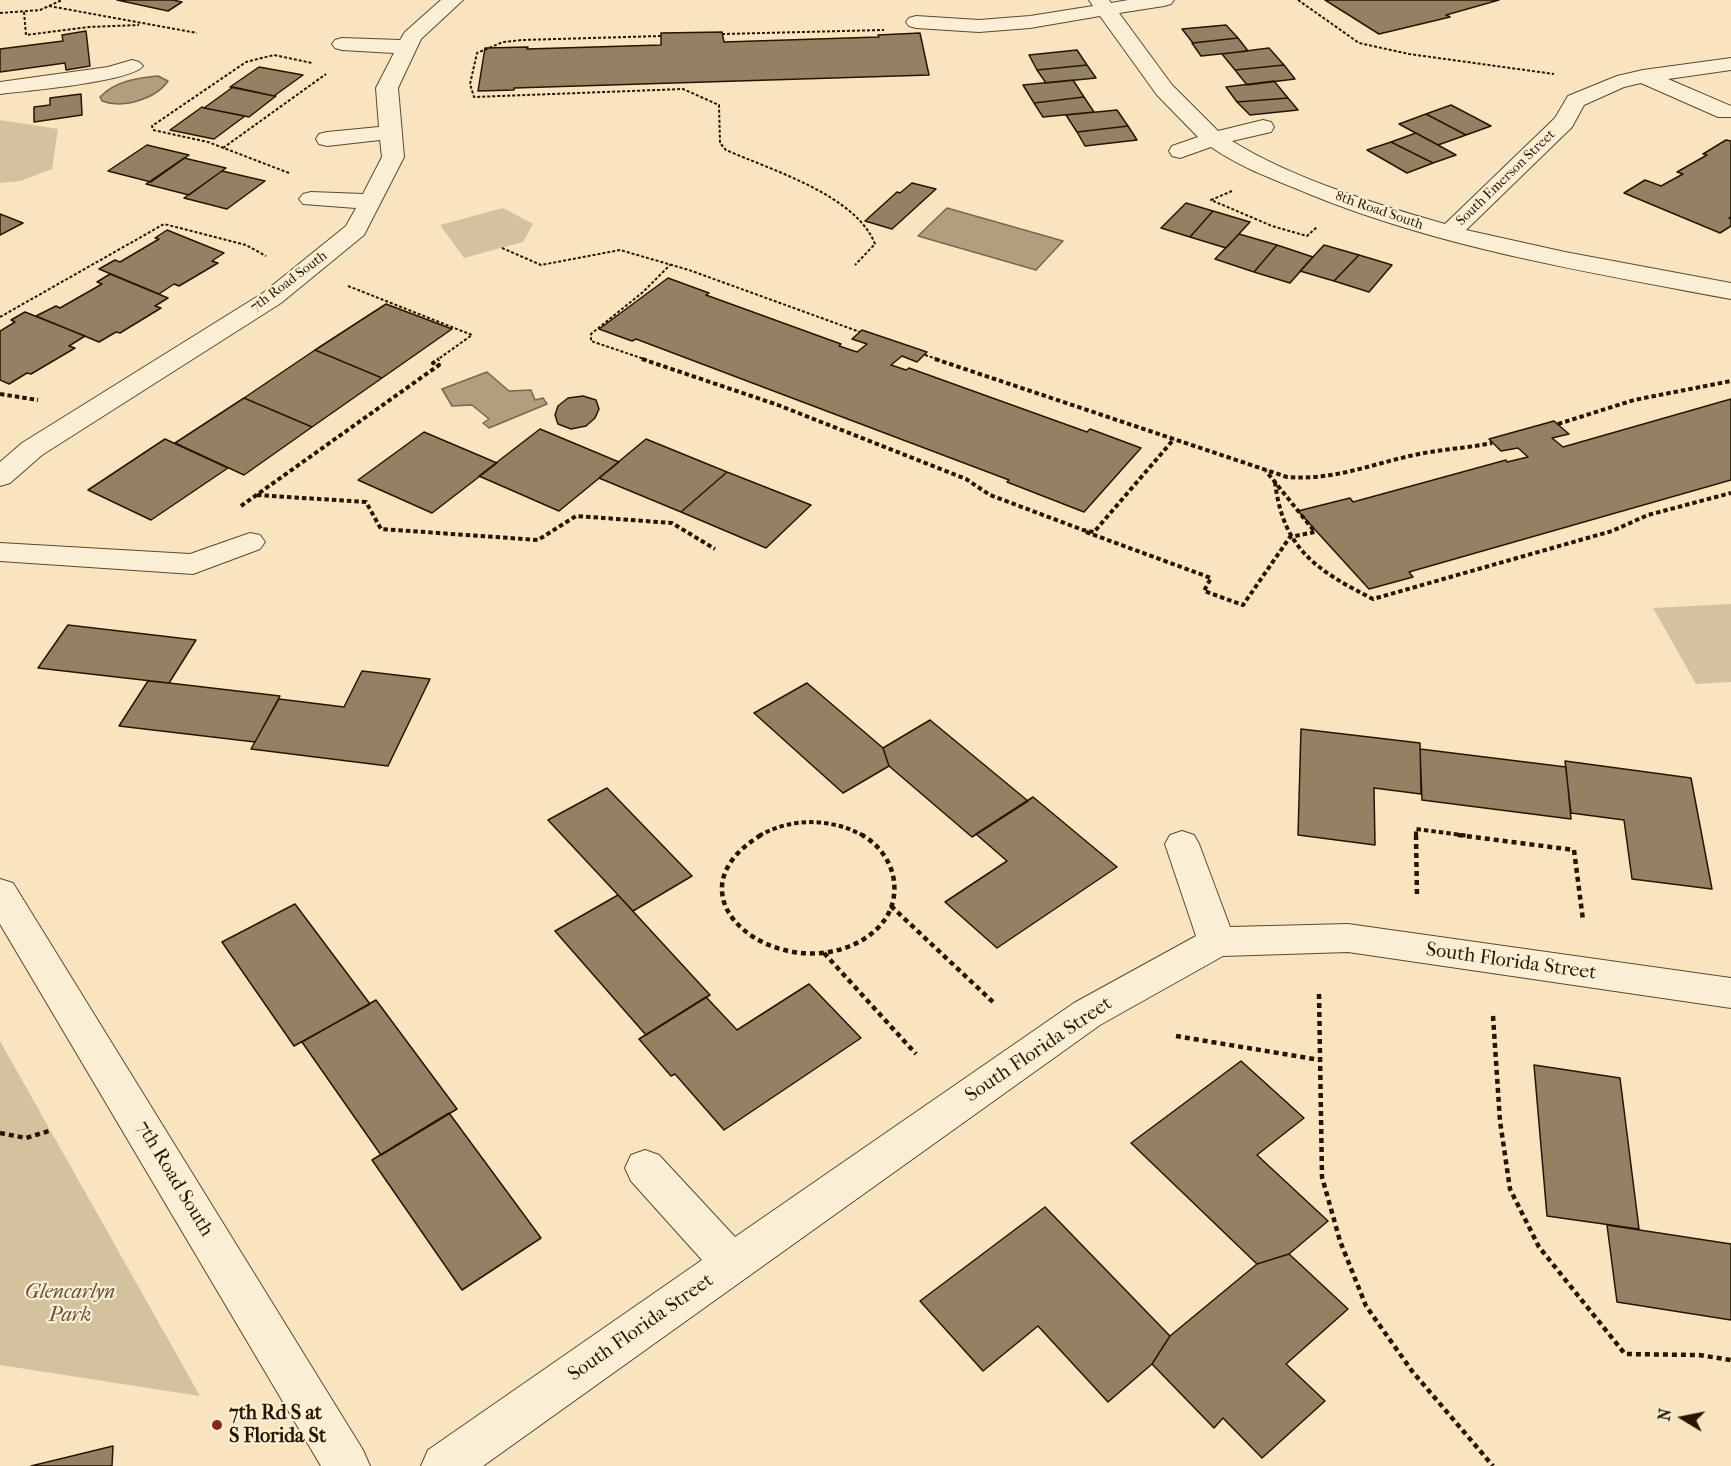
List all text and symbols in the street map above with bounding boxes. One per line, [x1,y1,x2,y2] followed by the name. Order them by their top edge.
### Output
[1453,126,1559,230] street label: South Emerson Street
[1333,188,1425,234] street label: 8th Road South
[247,248,331,316] street label: 7th Road South
[1424,938,1598,986] street label: South Florida Street
[961,992,1117,1108] street label: South Florida Street
[130,1117,218,1241] street label: 7th Road South
[564,1269,718,1387] street label: South Florida Street
[25,1281,115,1328] park label: Glencarlyn Park
[1653,1388,1713,1448] north arrow
[229,1402,326,1449] place label: 7th Rd S at S Florida St
[1654,1407,1675,1422] text: N
[210,1418,224,1432] marker: 7th Rd S at S Florida St

